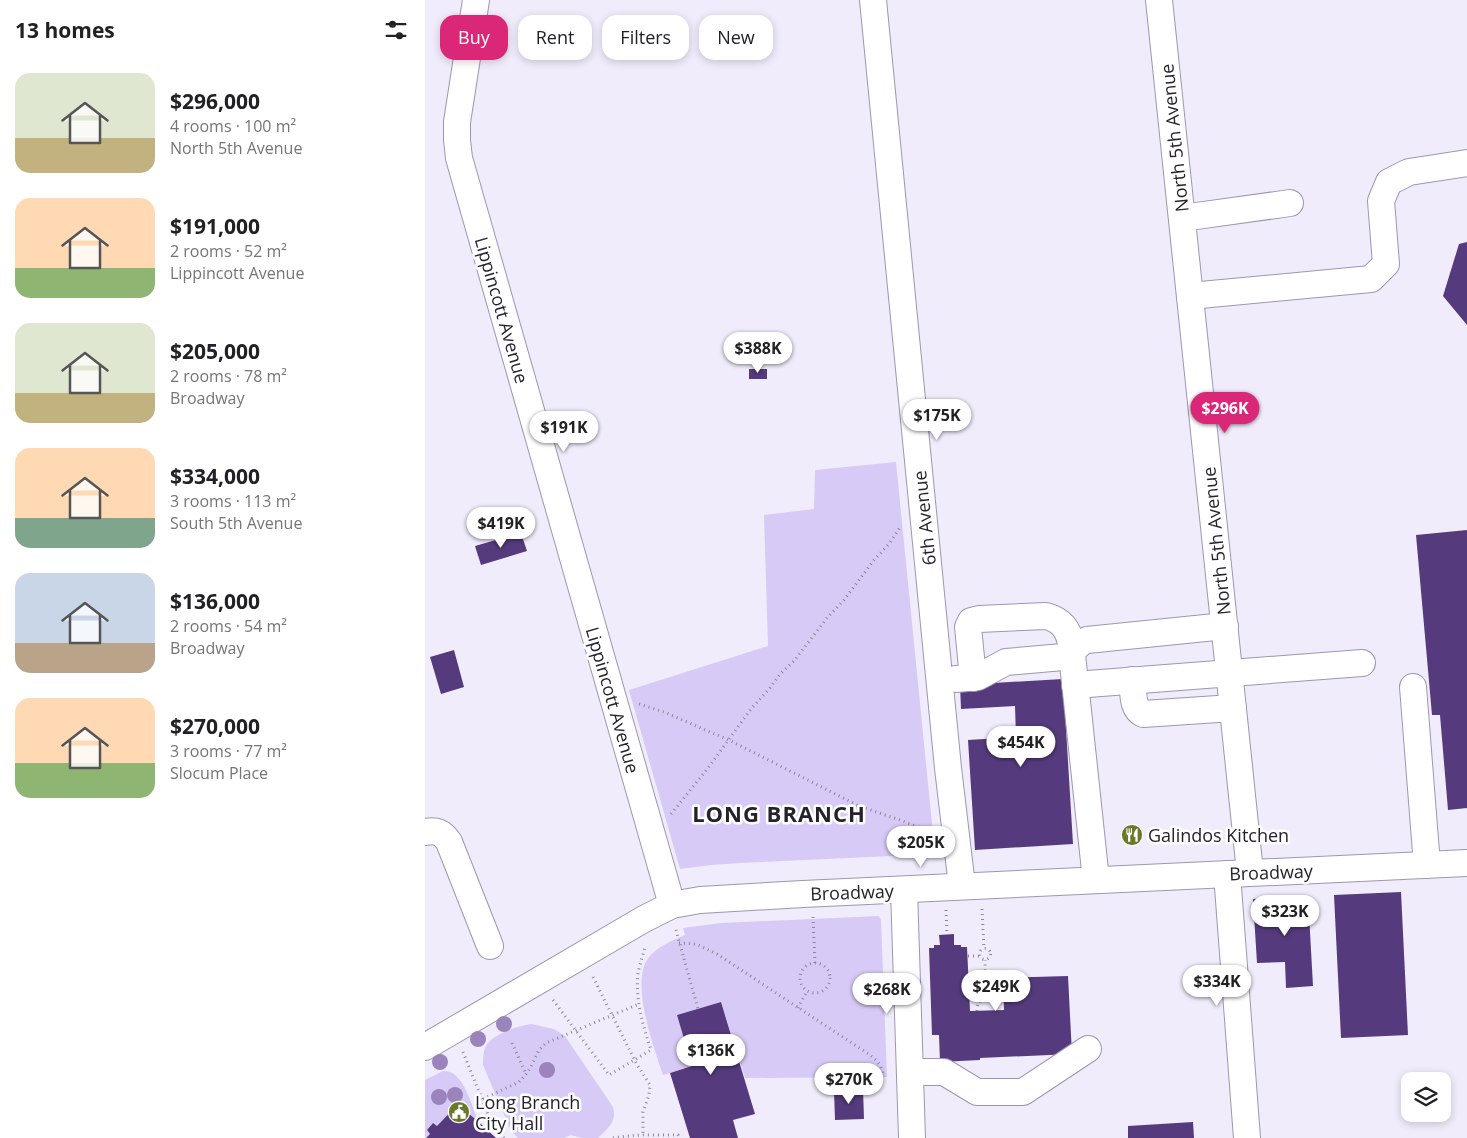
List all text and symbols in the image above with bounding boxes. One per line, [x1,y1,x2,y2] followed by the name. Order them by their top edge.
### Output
[440,15,508,60] chip: Buy
[518,15,592,60] chip: Rent
[602,15,689,60] chip: Filters
[699,15,773,60] chip: New
[15,16,115,44] text: 13 homes
[382,16,410,44] icon: filters
[1154,63,1194,213] street label: North 5th Avenue
[170,87,260,115] text: $296,000
[55,93,115,153] icon: home
[170,115,296,137] text: 4 rooms · 100 m²
[170,137,302,159] text: North 5th Avenue
[170,212,260,240] text: $191,000
[55,218,115,278] icon: home
[470,234,534,386] street label: Lippincott Avenue
[170,240,287,262] text: 2 rooms · 52 m²
[170,262,304,284] text: Lippincott Avenue
[723,332,793,374] pin: $388K
[170,337,260,365] text: $205,000
[734,337,782,359] text: $388K
[55,343,115,403] icon: home
[170,365,287,387] text: 2 rooms · 78 m²
[170,387,244,409] text: Broadway
[1190,392,1260,434] pin: $296K
[1201,397,1249,419] text: $296K
[902,398,972,441] pin: $175K
[913,404,961,426] text: $175K
[529,410,599,453] pin: $191K
[540,416,588,438] text: $191K
[170,462,260,490] text: $334,000
[1196,466,1236,616] street label: North 5th Avenue
[55,468,115,528] icon: home
[907,469,941,567] street label: 6th Avenue
[170,490,296,512] text: 3 rooms · 113 m²
[466,506,536,549] pin: $419K
[170,512,302,534] text: South 5th Avenue
[477,512,525,534] text: $419K
[170,587,260,615] text: $136,000
[55,593,115,653] icon: home
[170,615,287,637] text: 2 rooms · 54 m²
[581,624,645,776] street label: Lippincott Avenue
[170,637,244,659] text: Broadway
[170,712,260,740] text: $270,000
[55,718,115,778] icon: home
[986,726,1056,768] pin: $454K
[997,731,1045,753] text: $454K
[170,740,287,762] text: 3 rooms · 77 m²
[170,762,268,784] text: Slocum Place
[692,798,866,828] district label: LONG BRANCH
[1120,823,1144,847] restaurant icon: Galindos Kitchen
[1148,823,1289,847] place label: Galindos Kitchen
[886,826,956,868] pin: $205K
[897,831,945,853] text: $205K
[1229,859,1314,885] street label: Broadway
[810,879,895,905] street label: Broadway
[1250,894,1320,937] pin: $323K
[1261,900,1309,922] text: $323K
[1182,964,1252,1007] pin: $334K
[961,970,1031,1012] pin: $249K
[1193,970,1241,992] text: $334K
[852,972,922,1015] pin: $268K
[972,975,1020,997] text: $249K
[863,978,911,1000] text: $268K
[676,1034,746,1076] pin: $136K
[687,1039,735,1061] text: $136K
[814,1062,884,1105] pin: $270K
[825,1068,873,1090] text: $270K
[1401,1072,1451,1122] map controls
[1401,1072,1451,1122] button: layers
[475,1090,580,1135] place label: Long Branch City Hall
[447,1100,471,1124] public building icon: Long Branch City Hall

